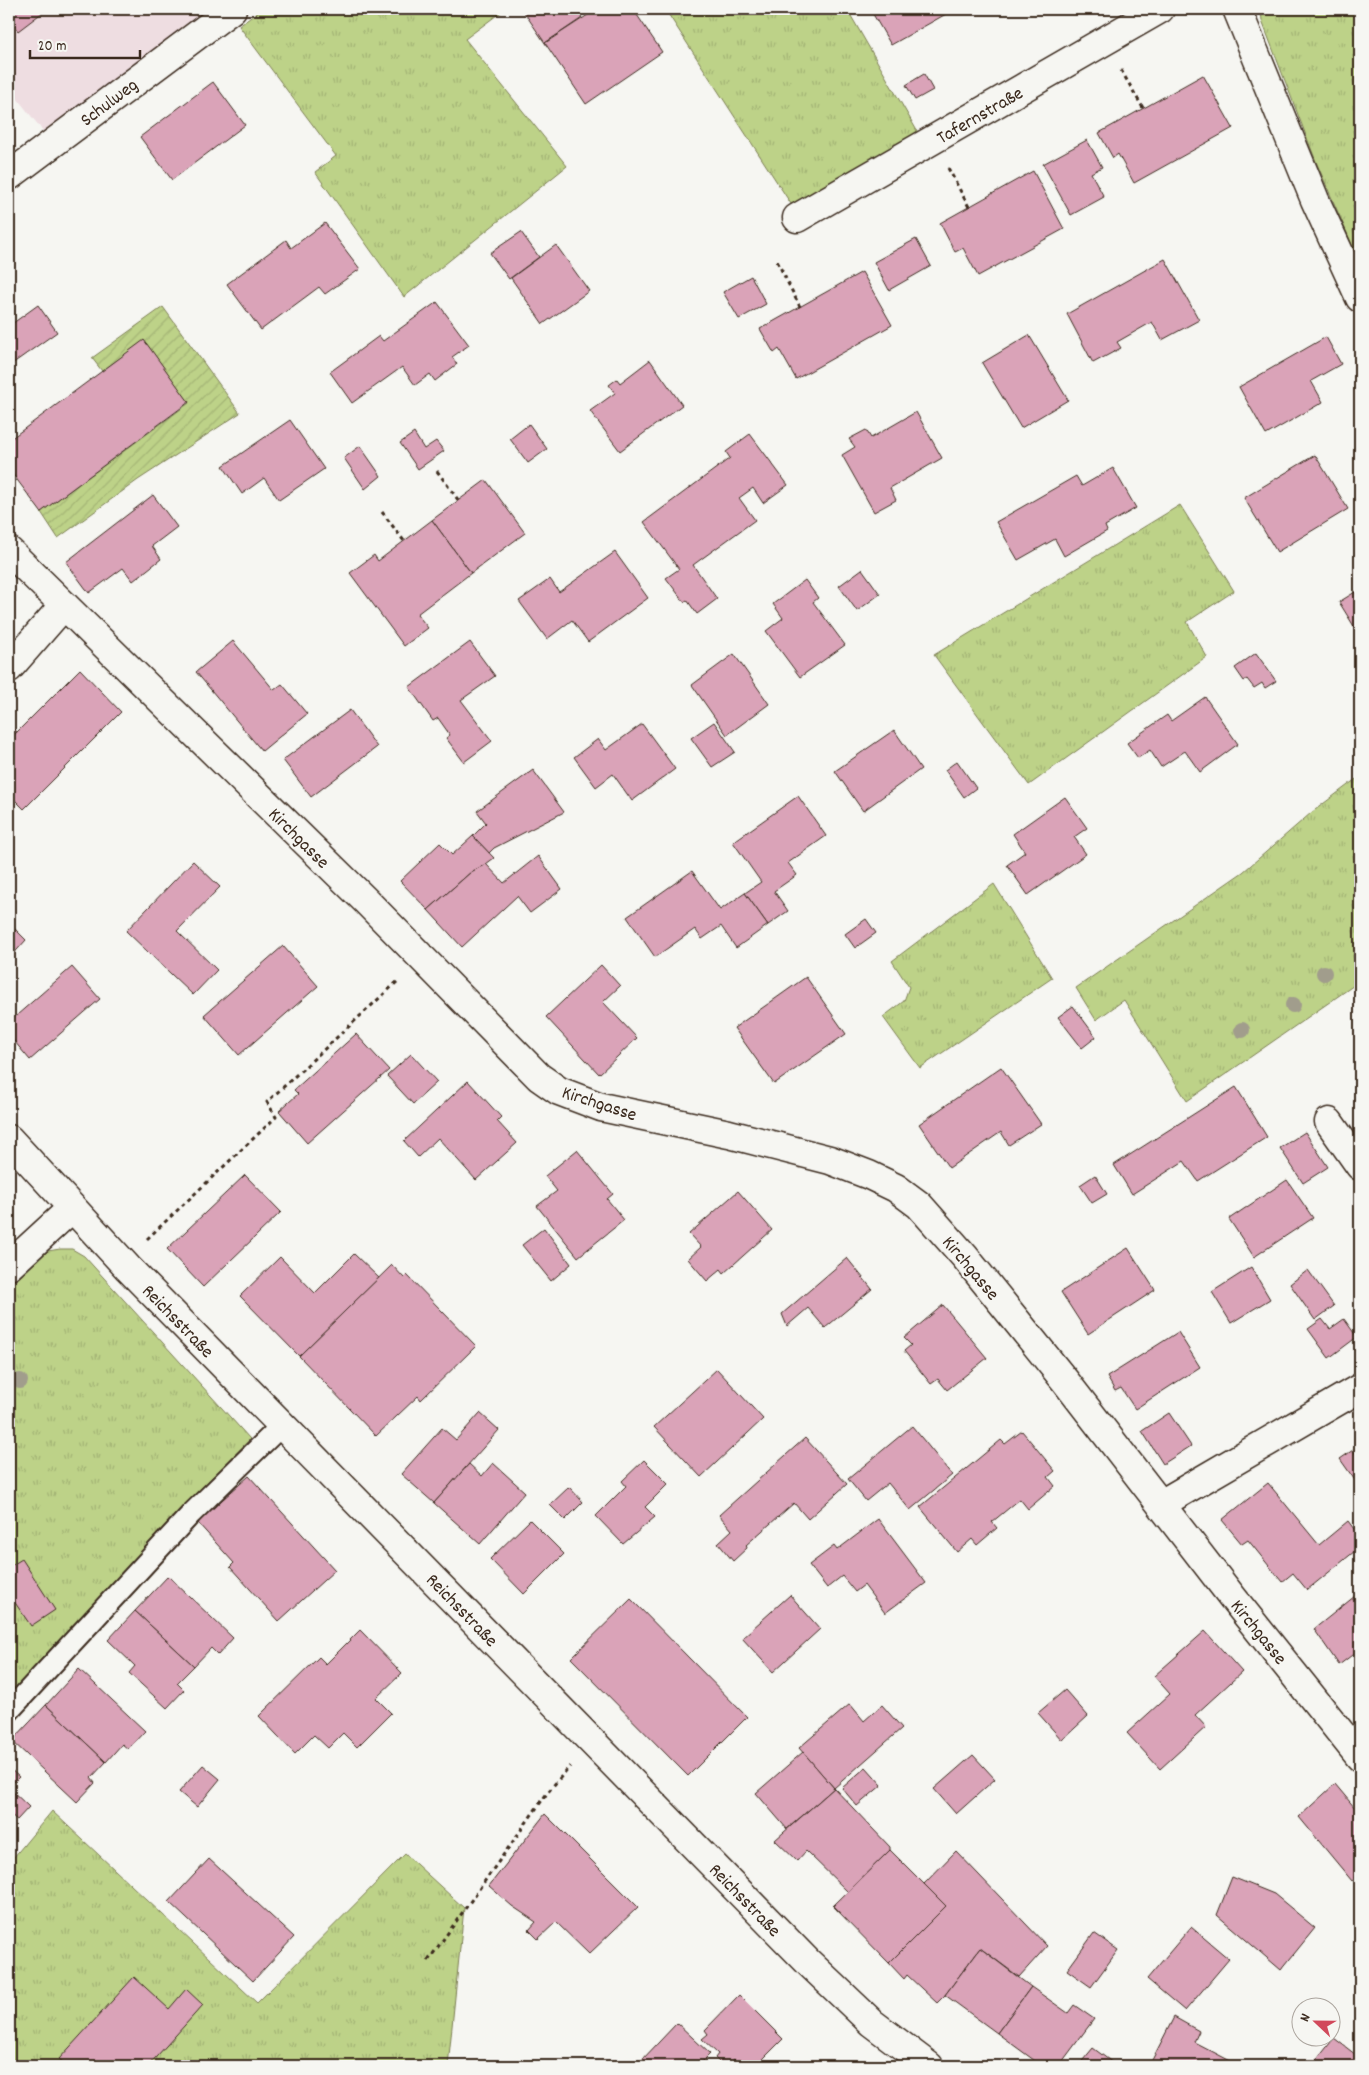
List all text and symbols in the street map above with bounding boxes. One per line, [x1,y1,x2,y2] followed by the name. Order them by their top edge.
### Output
[30,28,140,60] scale bar
[38,36,66,58] text: 20 m
[75,73,145,135] street label: Schulweg
[933,81,1029,153] street label: Tafernstraße
[261,803,334,876] street label: Kirchgasse
[558,1081,640,1130] street label: Kirchgasse
[934,1231,1004,1308] street label: Kirchgasse
[134,1279,219,1366] street label: Reichsstraße
[418,1568,503,1655] street label: Reichsstraße
[1222,1595,1292,1672] street label: Kirchgasse
[701,1858,786,1945] street label: Reichsstraße
[1292,1998,1342,2048] north arrow
[1295,2011,1316,2025] text: N

